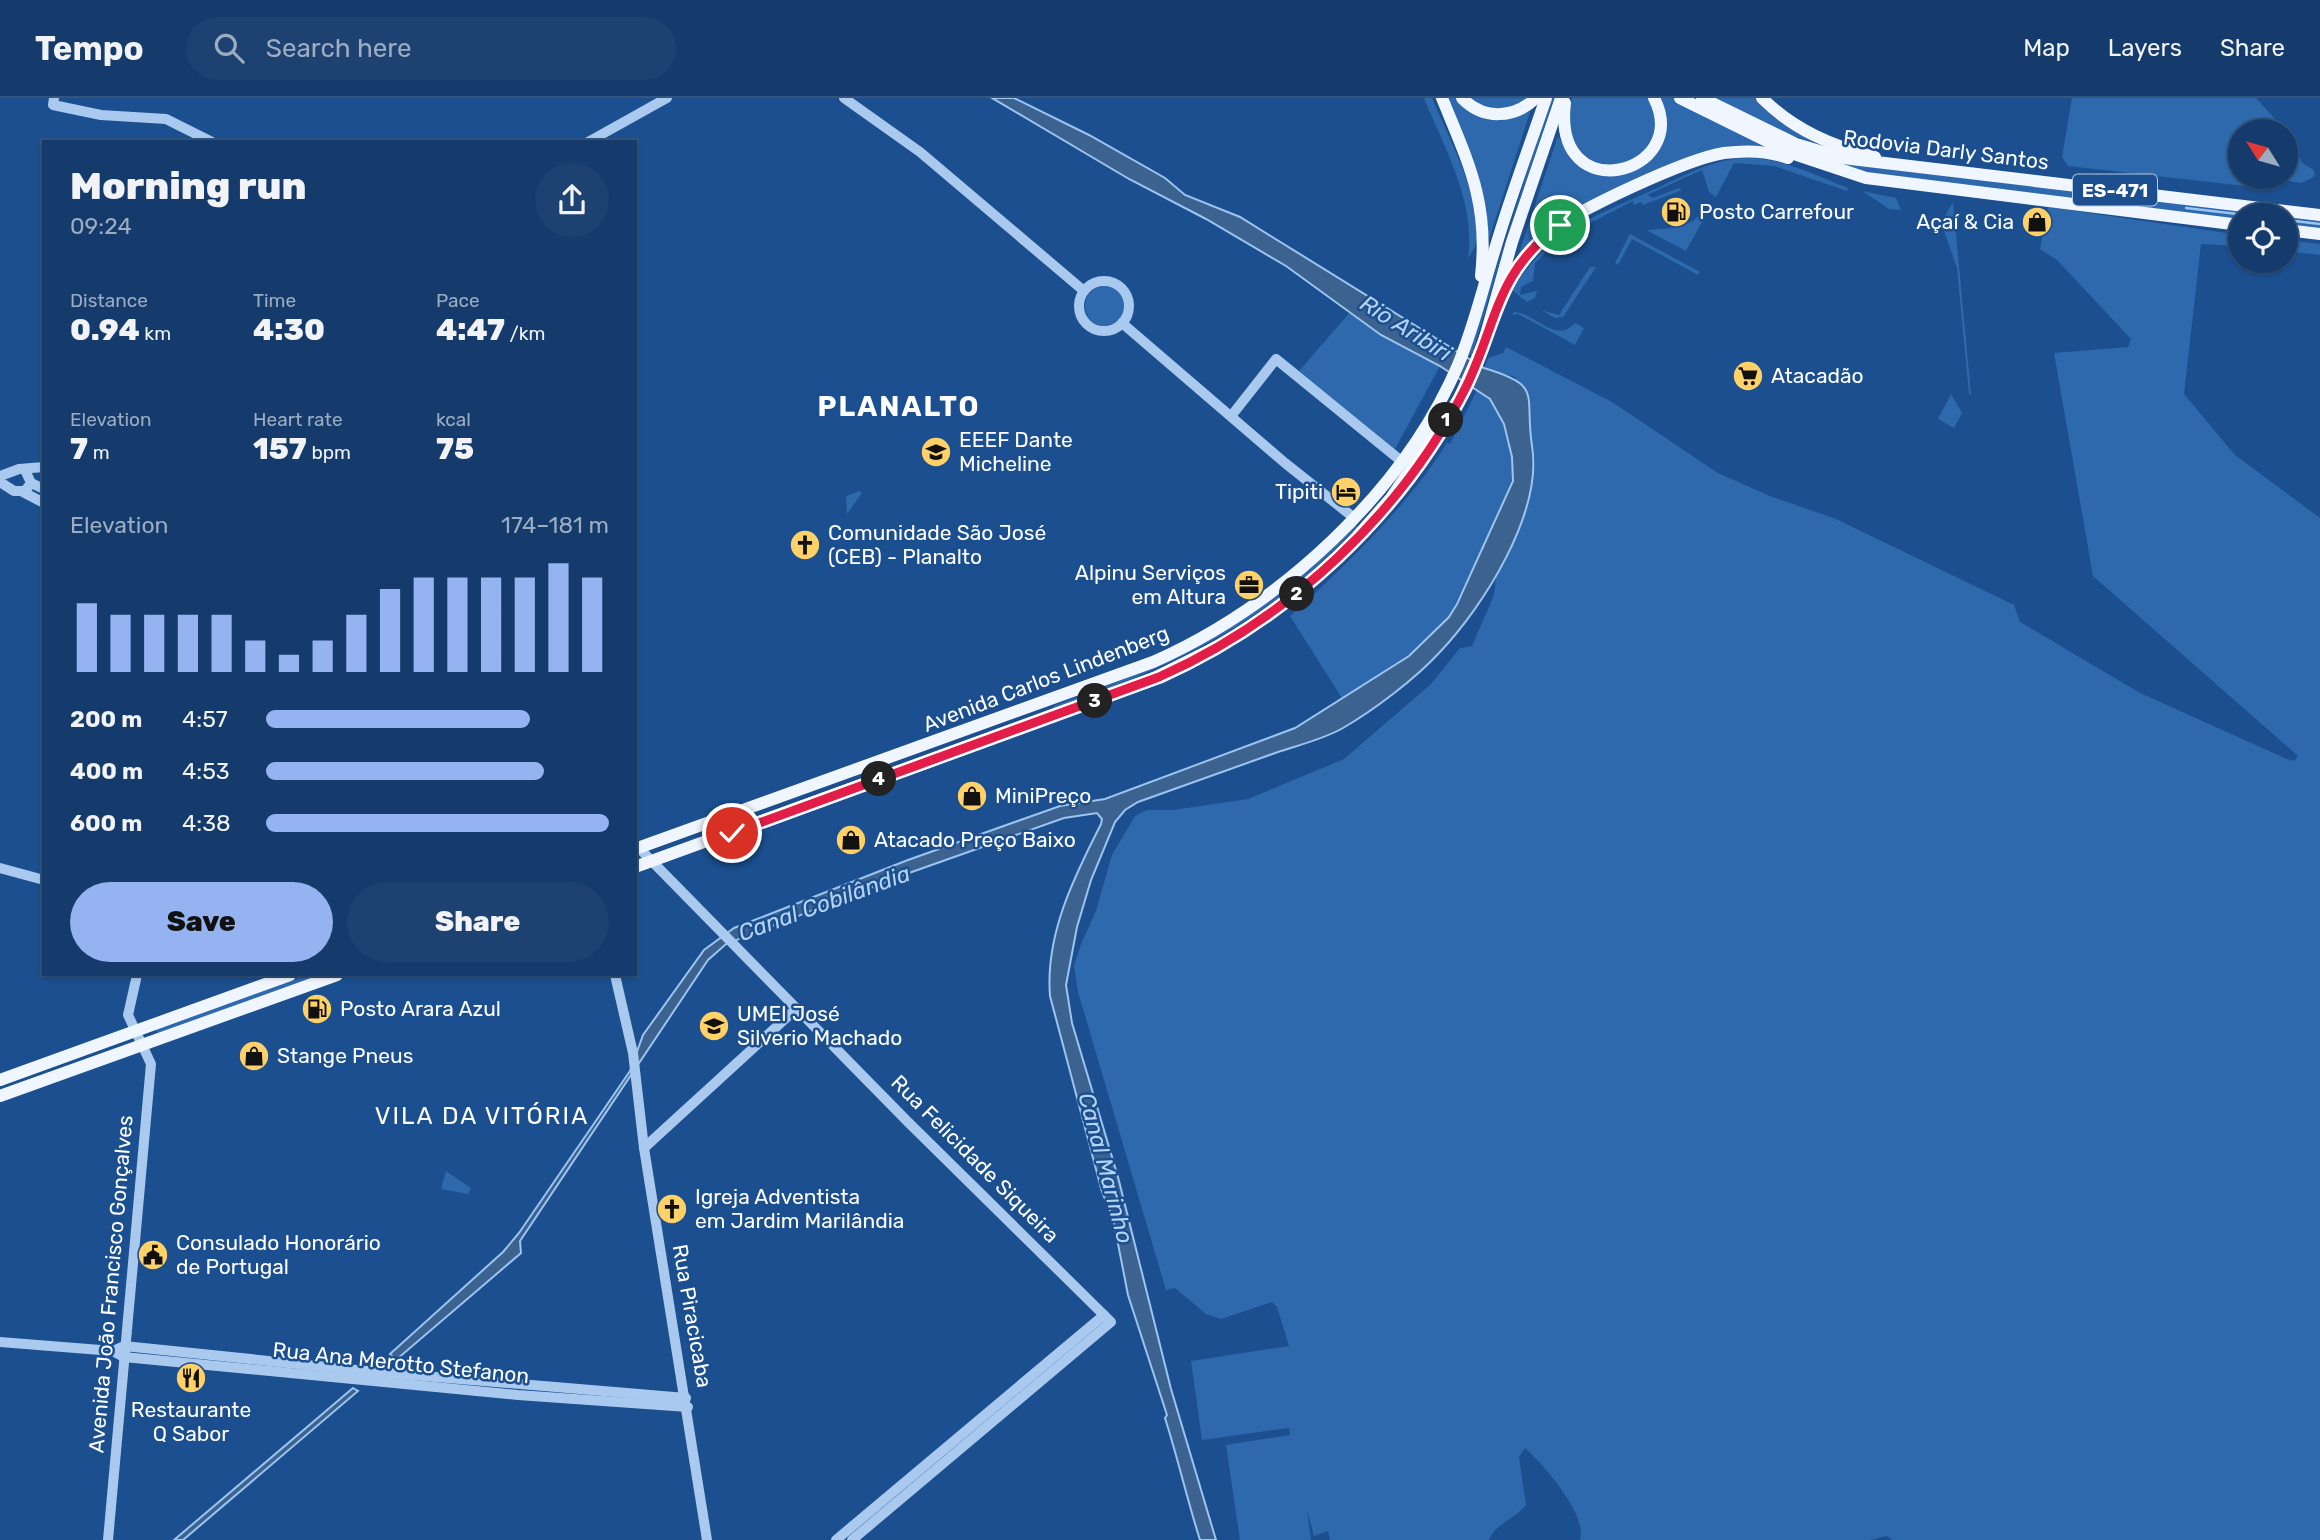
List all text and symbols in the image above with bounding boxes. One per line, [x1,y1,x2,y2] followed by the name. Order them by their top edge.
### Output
[186,17,676,80] search box
[35,29,144,68] text: Tempo
[210,29,248,67] icon: search
[266,33,412,64] text: Search here
[2023,34,2070,62] text: Map
[2108,34,2182,62] text: Layers
[2220,34,2285,62] text: Share
[2228,119,2298,189] north arrow
[2228,119,2298,273] map controls
[1842,124,2050,175] street label: Rodovia Darly Santos
[70,163,307,209] text: Morning run
[535,163,609,237] button: share
[2073,174,2157,206] road number: ES-471
[1530,195,1590,255] pin
[1659,195,1693,229] fuel station icon: Posto Carrefour
[1699,199,1854,224] place label: Posto Carrefour
[2228,203,2298,273] button: locate
[2020,205,2054,239] shop icon: Açaí & Cia
[1541,206,1579,244] icon: arrive
[1916,209,2014,234] place label: Açaí & Cia
[70,212,132,240] text: 09:24
[70,289,148,312] text: Distance
[253,289,296,312] text: Time
[436,289,480,312] text: Pace
[1355,289,1458,368] water label: Rio Aribiri
[70,312,140,348] text: 0.94
[253,312,325,348] text: 4:30
[436,312,505,348] text: 4:47
[140,322,171,345] text: km
[505,322,545,345] text: /km
[1731,359,1765,393] supermarket icon: Atacadão
[1771,363,1864,388] place label: Atacadão
[818,390,980,423] district label: PLANALTO
[1428,402,1464,438] pin: 1
[70,408,151,431] text: Elevation
[253,408,343,431] text: Heart rate
[436,408,471,431] text: kcal
[1441,408,1450,431] text: 1
[959,427,1073,476] place label: EEEF Dante Micheline
[70,431,88,467] text: 7
[253,431,307,467] text: 157
[436,431,474,467] text: 75
[919,435,953,469] school or university icon: EEEF Dante Micheline
[88,441,110,464] text: m
[307,441,351,464] text: bpm
[1329,475,1363,509] hotel icon: Tipiti
[1275,479,1323,504] place label: Tipiti
[70,511,169,539] text: Elevation
[501,511,609,539] text: 174–181 m
[828,520,1046,569] place label: Comunidade São José (CEB) - Planalto
[788,528,822,562] church icon: Comunidade São José (CEB) - Planalto
[1075,560,1226,609] place label: Alpinu Serviços em Altura
[1232,568,1266,602] office icon: Alpinu Serviços em Altura
[1280,576,1314,612] pin: 2
[1290,582,1303,605] text: 2
[919,620,1172,737] street label: Avenida Carlos Lindenberg
[1078,684,1112,718] pin: 3
[1088,689,1101,712] text: 3
[70,705,142,733] text: 200 m
[182,705,228,733] text: 4:57
[70,757,143,785] text: 400 m
[182,757,230,785] text: 4:53
[862,762,896,796] pin: 4
[872,767,885,790] text: 4
[955,779,989,813] shop icon: MiniPreço
[995,783,1091,808] place label: MiniPreço
[702,803,762,863] pin
[70,809,142,837] text: 600 m
[182,809,231,837] text: 4:38
[713,814,751,852] icon: check
[834,823,868,857] shop icon: Atacado Preço Baixo
[874,827,1076,852] place label: Atacado Preço Baixo
[734,859,914,947] water label: Canal Cobilândia
[70,882,333,962] button: Save
[347,882,609,962] button: Share
[300,992,334,1026] fuel station icon: Posto Arara Azul
[340,996,501,1021] place label: Posto Arara Azul
[737,1001,902,1050] place label: UMEI José Silverio Machado
[697,1009,731,1043] school or university icon: UMEI José Silverio Machado
[237,1039,271,1073] shop icon: Stange Pneus
[277,1043,413,1068] place label: Stange Pneus
[886,1070,1064,1248] street label: Rua Felicidade Siqueira
[1072,1090,1140,1246] water label: Canal Marinho
[375,1102,589,1130] district label: VILA DA VITÓRIA
[83,1114,138,1454] street label: Avenida João Francisco Gonçalves
[695,1184,904,1233] place label: Igreja Adventista em Jardim Marilândia
[655,1192,689,1226] church icon: Igreja Adventista em Jardim Marilândia
[176,1230,381,1279] place label: Consulado Honorário de Portugal
[136,1238,170,1272] public building icon: Consulado Honorário de Portugal
[668,1242,717,1390] street label: Rua Piracicaba
[272,1337,531,1388] street label: Rua Ana Merotto Stefanon
[174,1361,208,1395] restaurant icon: Restaurante Q Sabor
[131,1397,251,1446] place label: Restaurante Q Sabor

